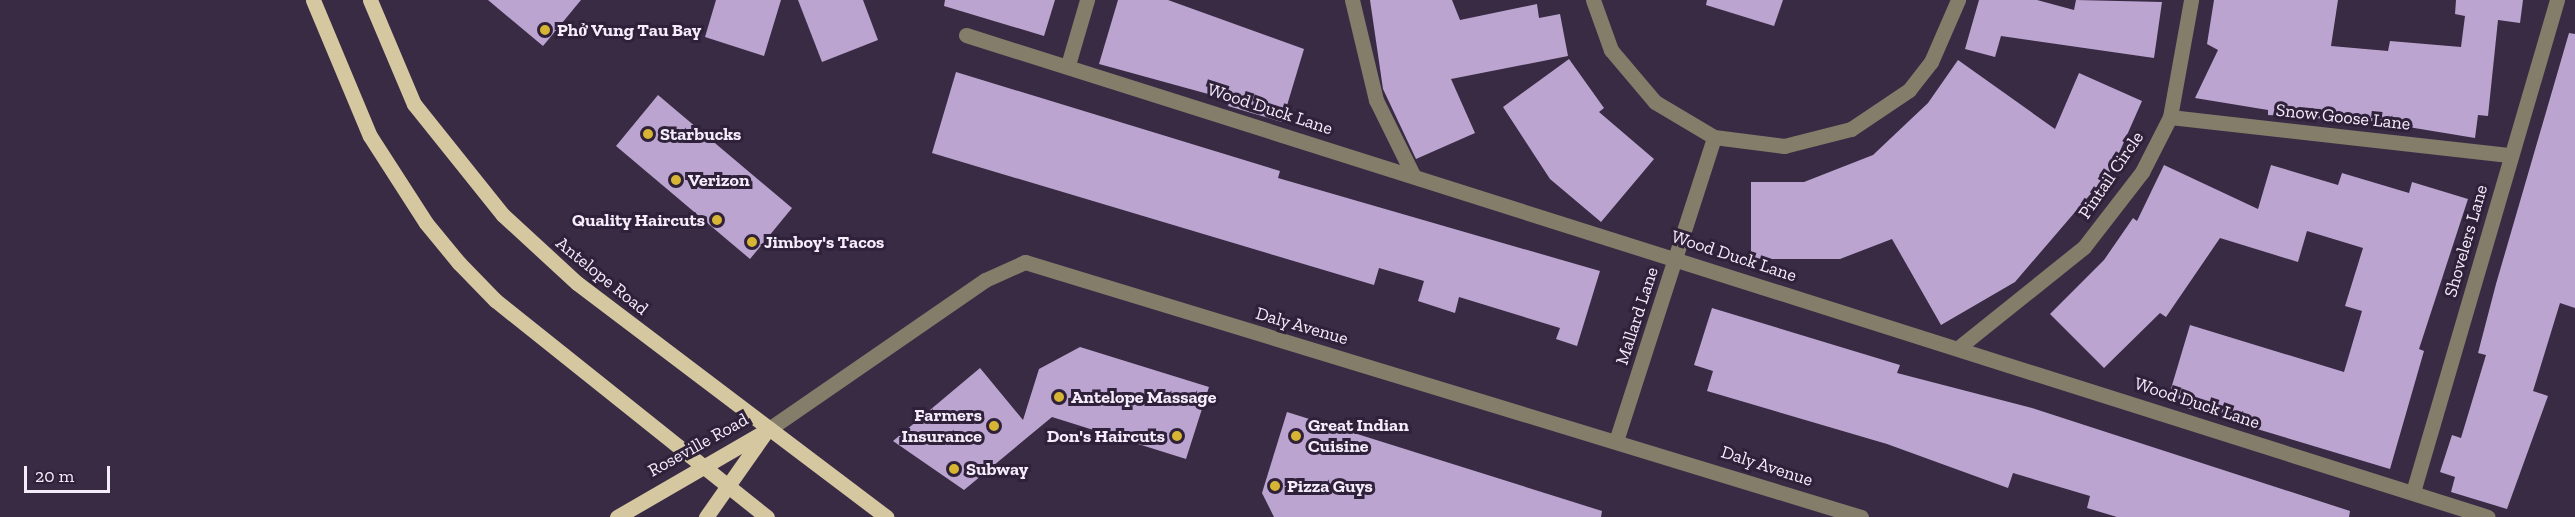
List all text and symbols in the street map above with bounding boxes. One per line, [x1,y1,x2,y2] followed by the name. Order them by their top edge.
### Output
[557,19,702,41] place label: Phở Vung Tau Bay
[538,23,552,37] marker: Phở Vung Tau Bay
[1205,79,1335,139] street label: Wood Duck Lane
[2275,99,2411,135] street label: Snow Goose Lane
[660,123,741,145] place label: Starbucks
[641,127,655,141] marker: Starbucks
[2074,127,2148,223] street label: Pintail Circle
[688,169,750,191] place label: Verizon
[669,173,683,187] marker: Verizon
[2440,182,2492,300] street label: Shovelers Lane
[572,209,705,231] place label: Quality Haircuts
[710,213,724,227] marker: Quality Haircuts
[1669,226,1799,286] street label: Wood Duck Lane
[764,231,884,253] place label: Jimboy's Tacos
[552,232,652,320] street label: Antelope Road
[745,235,759,249] marker: Jimboy's Tacos
[1611,264,1663,368] street label: Mallard Lane
[1253,302,1351,350] street label: Daly Avenue
[2132,373,2262,433] street label: Wood Duck Lane
[1071,386,1216,408] place label: Antelope Massage
[1052,390,1066,404] marker: Antelope Massage
[901,405,982,448] place label: Farmers Insurance
[644,409,752,481] street label: Roseville Road
[1308,415,1409,458] place label: Great Indian Cuisine
[987,419,1001,433] marker: Farmers Insurance
[1047,425,1165,447] place label: Don's Haircuts
[1170,429,1184,443] marker: Don's Haircuts
[1289,429,1303,443] marker: Great Indian Cuisine
[1718,441,1816,491] street label: Daly Avenue
[27,454,112,492] scale bar
[966,458,1028,480] place label: Subway
[947,462,961,476] marker: Subway
[35,465,74,487] text: 20 m
[1287,475,1373,497] place label: Pizza Guys
[1268,479,1282,493] marker: Pizza Guys

